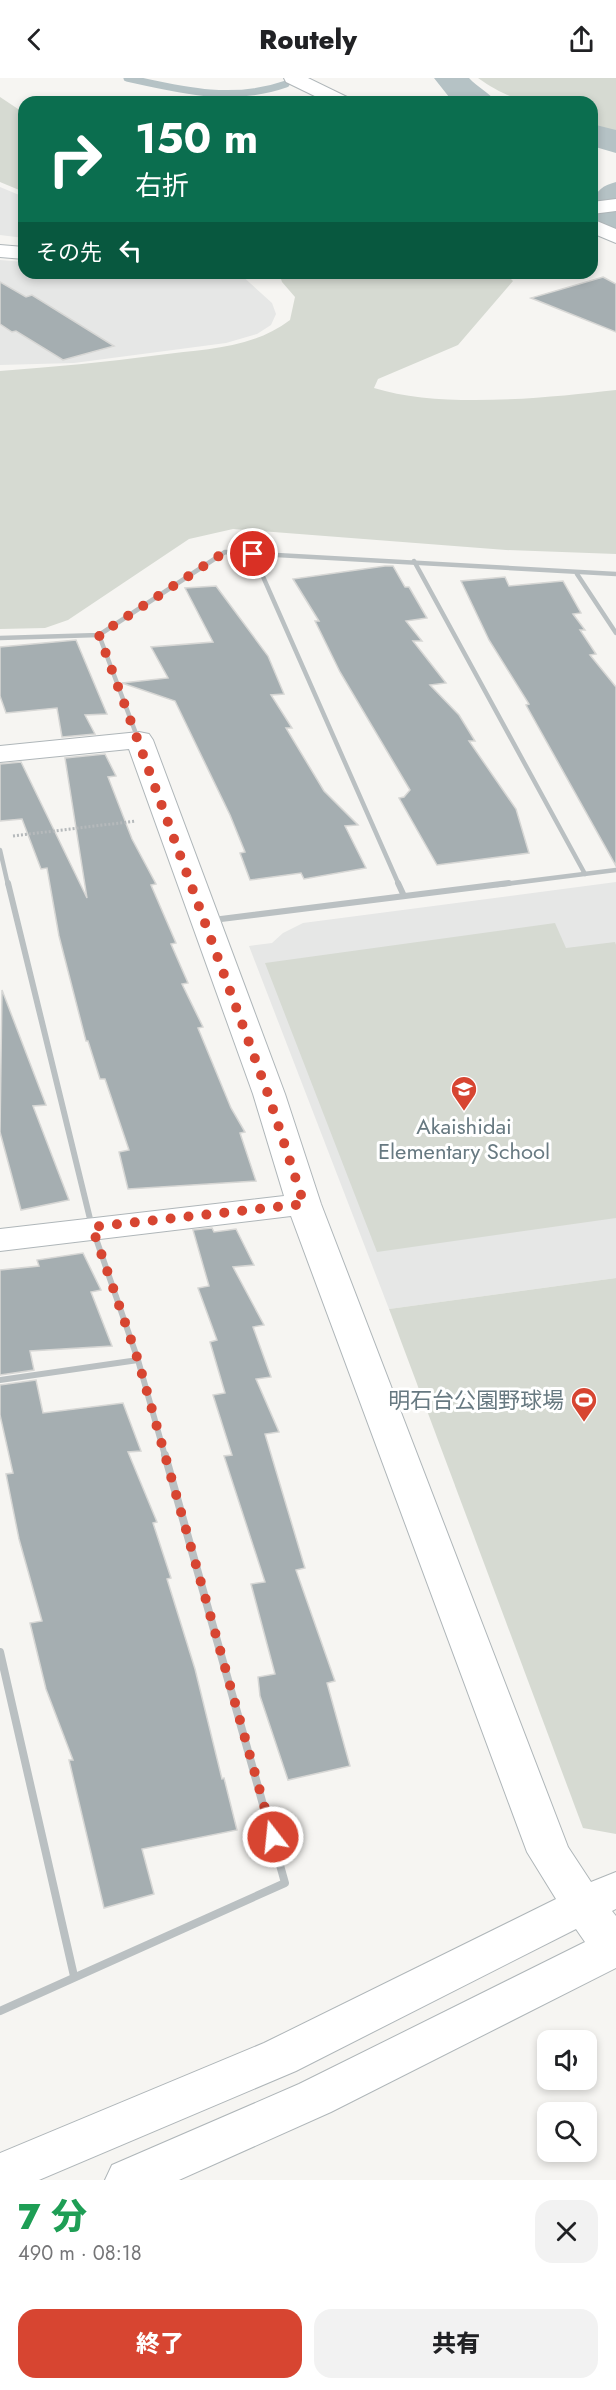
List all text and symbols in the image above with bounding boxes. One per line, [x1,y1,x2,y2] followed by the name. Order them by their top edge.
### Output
[259,20,357,59] text: Routely
[18,23,51,56] icon: back
[565,23,598,56] icon: share
[135,108,258,169] text: 150 m
[36,120,114,198] icon: right
[135,166,189,205] text: 右折
[114,234,147,267] icon: left
[36,236,102,268] text: その先
[227,528,278,579] pin
[236,537,269,570] icon: arrive
[449,1074,479,1112] school or university icon: Akaishidai Elementary School
[378,1110,550,1167] place label: Akaishidai Elementary School
[388,1384,564,1416] place label: 明石台公園野球場
[569,1385,599,1423] sports icon: 明石台公園野球場
[241,1805,305,1869] position arrow
[537,2030,597,2162] map controls
[537,2030,597,2090] button: sound
[537,2102,597,2162] button: search
[18,2190,87,2242] text: 7 分
[535,2200,598,2263] button: close
[18,2239,142,2268] text: 490 m · 08:18
[18,2309,302,2378] button: 終了
[314,2309,598,2378] button: 共有

